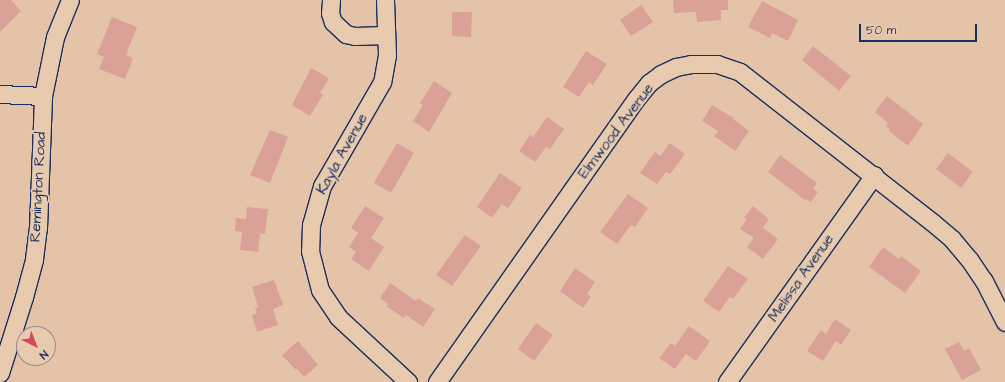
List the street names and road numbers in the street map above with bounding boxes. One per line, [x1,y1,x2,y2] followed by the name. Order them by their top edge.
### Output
[574,80,658,182] street label: Elmwood Avenue
[312,110,372,198] street label: Kayla Avenue
[26,131,50,243] street label: Remington Road
[764,231,838,325] street label: Melissa Avenue

